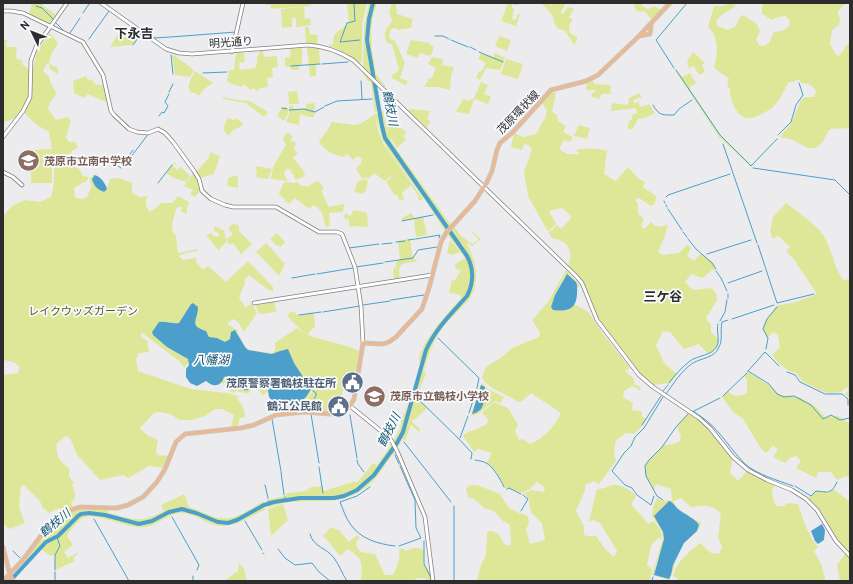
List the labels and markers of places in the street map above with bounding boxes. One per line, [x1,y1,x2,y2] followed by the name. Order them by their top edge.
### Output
[15,148,41,174] school or university icon: 茂原市立南中学校
[44,154,132,168] place label: 茂原市立南中学校
[339,370,365,396] public building icon: 茂原警察署鶴枝駐在所
[226,376,336,390] place label: 茂原警察署鶴枝駐在所
[361,383,387,409] school or university icon: 茂原市立鶴枝小学校
[390,389,489,403] place label: 茂原市立鶴枝小学校
[325,393,351,419] public building icon: 鶴江公民館
[266,399,322,413] place label: 鶴江公民館

